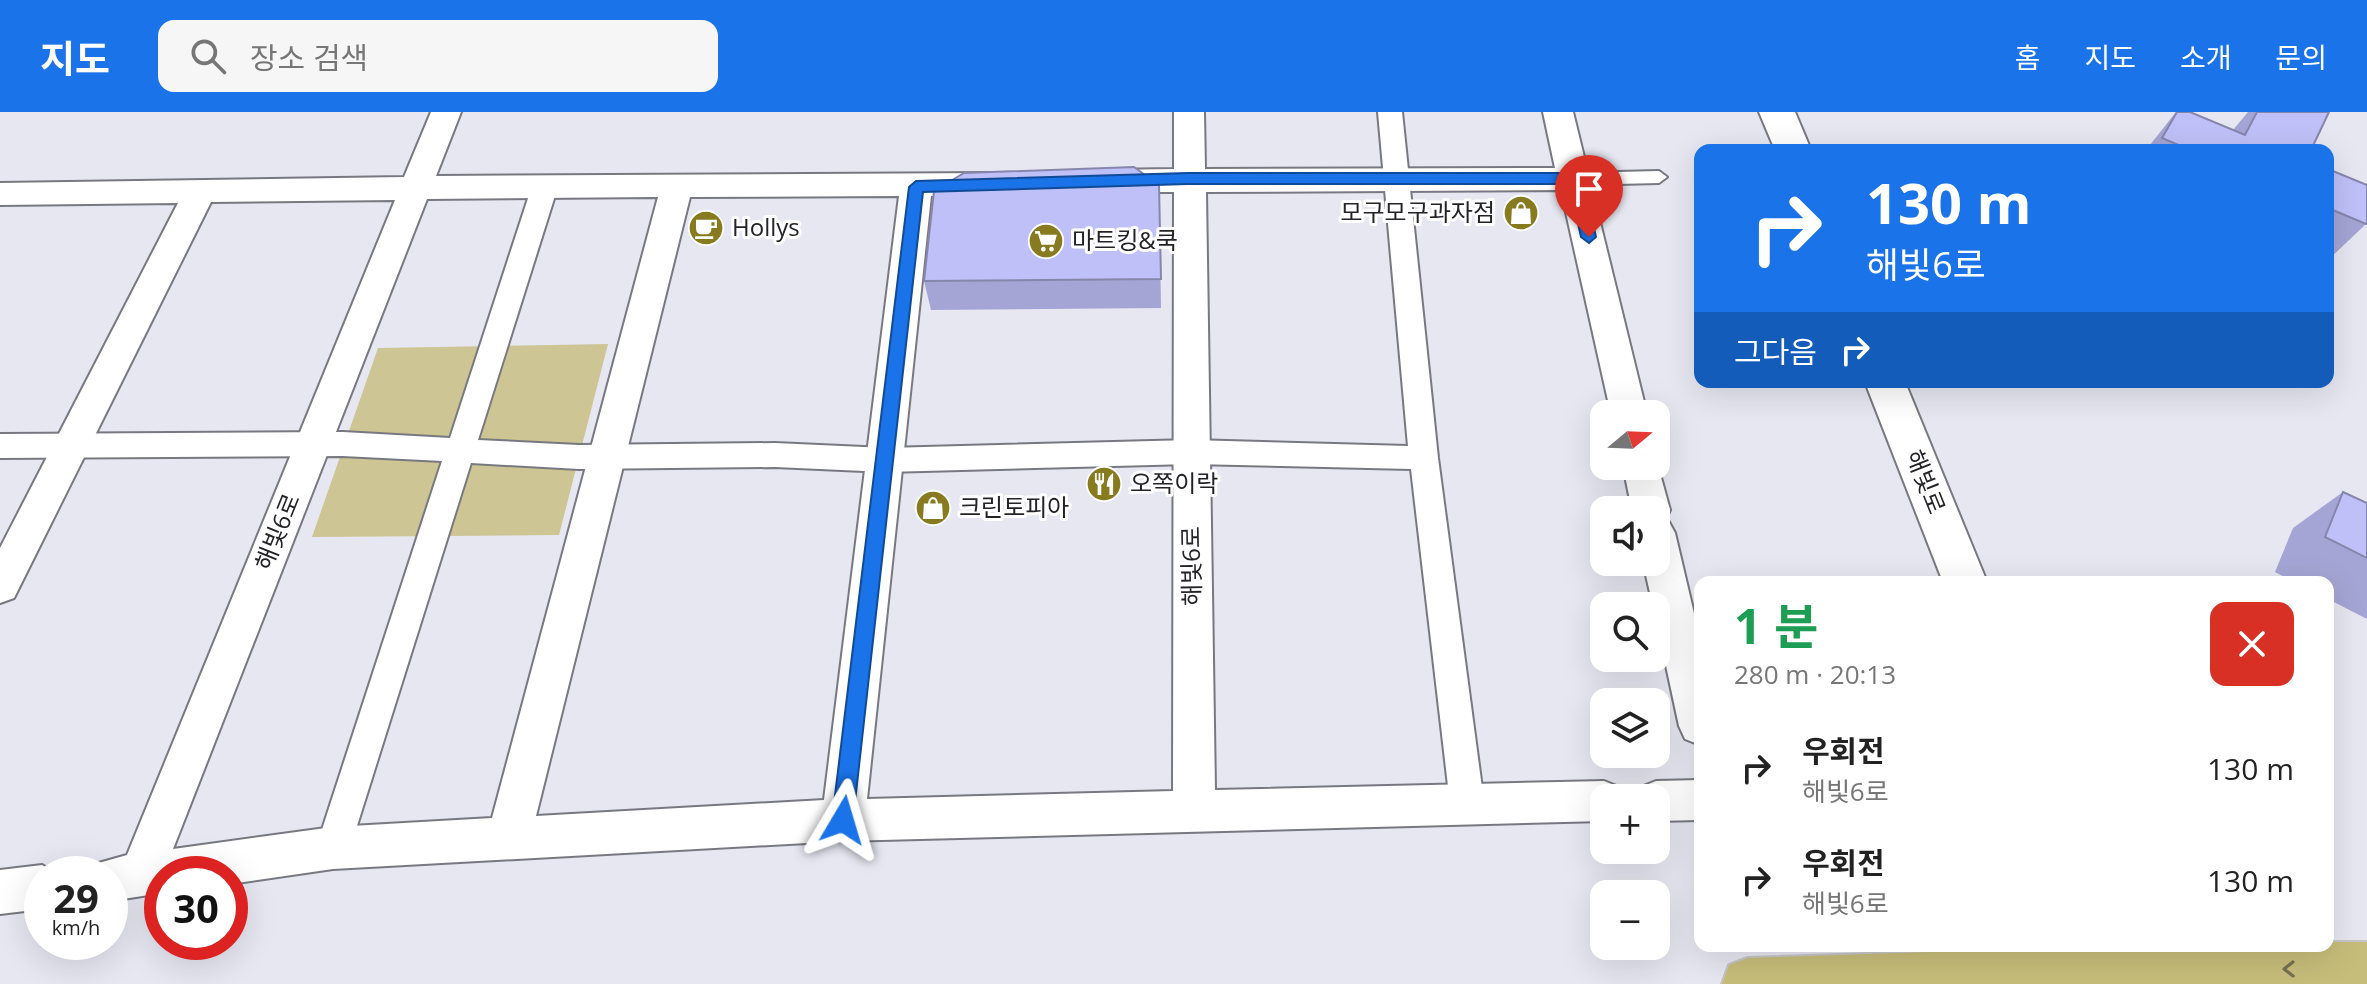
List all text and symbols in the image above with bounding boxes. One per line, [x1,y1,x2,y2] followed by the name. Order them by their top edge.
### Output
[158,20,718,92] search box
[40,32,110,84] text: 지도
[186,34,230,78] icon: search
[250,37,368,78] text: 장소 검색
[2015,38,2040,76] text: 홈
[2084,38,2136,76] text: 지도
[2180,38,2231,76] text: 소개
[2275,38,2327,76] text: 문의
[1555,155,1623,237] pin
[1866,164,2032,240] text: 130 m
[1567,167,1611,211] icon: arrive
[1734,176,1838,280] icon: right
[1502,194,1540,232] shop icon: 모구모구과자점
[1340,195,1495,228] place label: 모구모구과자점
[687,209,725,247] cafe icon: Hollys
[732,210,800,243] place label: Hollys
[1027,222,1065,260] supermarket icon: 마트킹&쿡
[1072,223,1178,256] place label: 마트킹&쿡
[1866,240,1986,289] text: 해빛6로
[1833,328,1877,372] icon: right
[1734,331,1817,372] text: 그다음
[1590,400,1670,480] north arrow
[1590,400,1670,960] map controls
[1899,445,1954,518] street label: 해빛로
[1085,465,1123,503] restaurant icon: 오쪽이락
[1130,466,1218,499] place label: 오쪽이락
[246,488,307,575] street label: 해빛6로
[914,489,952,527] shop icon: 크린토피아
[959,490,1069,523] place label: 크린토피아
[1590,496,1670,576] button: sound
[1173,526,1208,606] street label: 해빛6로
[1590,592,1670,672] button: search
[1734,593,1818,658] text: 1 분
[2210,602,2294,686] button: close
[1734,656,1896,692] text: 280 m · 20:13
[1590,688,1670,768] button: layers
[1802,730,1885,771] text: 우회전
[1734,746,1778,790] icon: right
[2207,748,2294,789] text: 130 m
[1802,773,1889,809] text: 해빛6로
[801,778,885,862] position arrow
[1590,784,1670,864] button: +
[1802,842,1885,883] text: 우회전
[144,856,248,960] speed limit sign: 30
[1734,858,1778,902] icon: right
[2207,860,2294,901] text: 130 m
[53,870,99,925] text: 29
[1590,880,1670,960] button: −
[1802,885,1889,921] text: 해빛6로
[52,914,100,941] text: km/h
[2282,961,2295,978] one-way arrow

